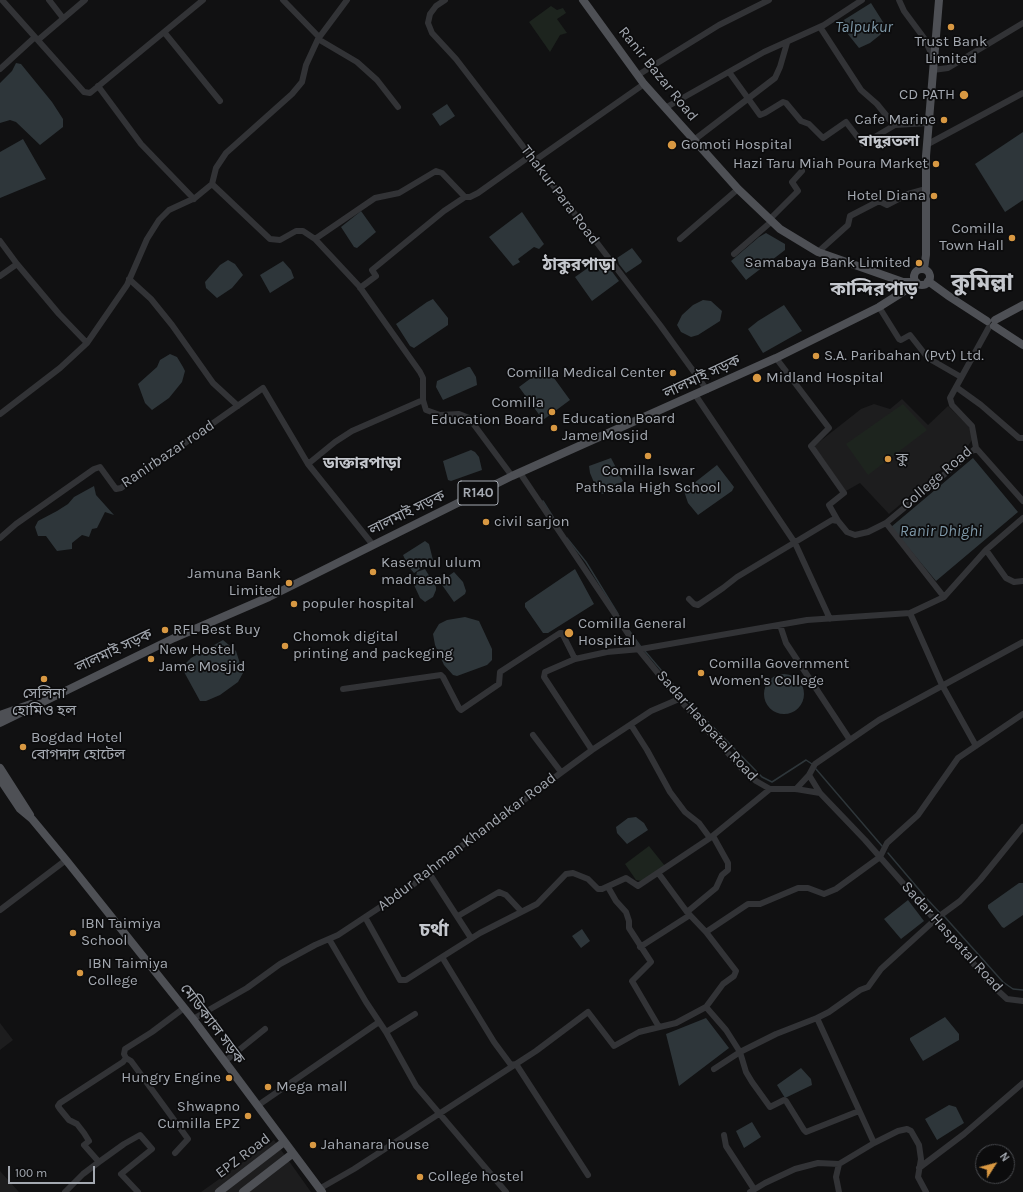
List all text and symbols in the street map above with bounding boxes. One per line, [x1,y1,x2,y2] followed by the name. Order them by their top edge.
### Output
[835,17,893,37] water label: Talpukur
[946,22,956,32] marker: Trust Bank Limited
[614,23,702,125] street label: Ranir Bazar Road
[914,33,988,68] place label: Trust Bank Limited
[899,86,955,104] place label: CD PATH
[958,89,970,101] marker: CD PATH
[855,111,936,129] place label: Cafe Marine
[939,115,949,125] marker: Cafe Marine
[859,131,919,151] district label: বাদুরতলা
[681,136,792,154] place label: Gomoti Hospital
[666,139,678,151] marker: Gomoti Hospital
[517,142,603,248] street label: Thakur Para Road
[733,155,928,173] place label: Hazi Taru Miah Poura Market
[931,159,941,169] marker: Hazi Taru Miah Poura Market
[847,187,926,205] place label: Hotel Diana
[929,191,939,201] marker: Hotel Diana
[939,220,1004,255] place label: Comilla Town Hall
[1007,233,1017,243] marker: Comilla Town Hall
[745,254,911,272] place label: Samabaya Bank Limited
[543,255,615,275] district label: ঠাকুরপাড়া
[914,258,924,268] marker: Samabaya Bank Limited
[951,269,1013,297] district label: কুমিল্লা
[830,279,918,301] district label: কান্দিরপাড়
[824,347,984,365] place label: S.A. Paribahan (Pvt) Ltd.
[661,351,743,403] street label: লালমাই সড়ক
[811,351,821,361] marker: S.A. Paribahan (Pvt) Ltd.
[507,364,665,382] place label: Comilla Medical Center
[668,368,678,378] marker: Comilla Medical Center
[766,369,883,387] place label: Midland Hospital
[751,372,763,384] marker: Midland Hospital
[431,394,544,429] place label: Comilla Education Board
[547,407,557,417] marker: Comilla Education Board
[562,410,675,445] place label: Education Board Jame Mosjid
[118,416,218,492] street label: Ranirbazar road
[549,423,559,433] marker: Education Board Jame Mosjid
[898,442,976,514] street label: College Road
[896,450,908,468] place label: কু
[643,451,653,461] marker: Comilla Iswar Pathsala High School
[323,453,401,473] district label: ডাক্তারপাড়া
[883,454,893,464] marker: কু
[575,462,721,497] place label: Comilla Iswar Pathsala High School
[458,481,498,505] road number: R140
[366,487,448,539] street label: লালমাই সড়ক
[494,513,569,531] place label: civil sarjon
[481,517,491,527] marker: civil sarjon
[900,521,982,541] water label: Ranir Dhighi
[381,554,481,589] place label: Kasemul ulum madrasah
[188,565,281,600] place label: Jamuna Bank Limited
[368,567,378,577] marker: Kasemul ulum madrasah
[284,578,294,588] marker: Jamuna Bank Limited
[302,595,414,613] place label: populer hospital
[289,599,299,609] marker: populer hospital
[578,615,686,650] place label: Comilla General Hospital
[173,621,260,639] place label: RFL Best Buy
[73,625,155,677] street label: লালমাই সড়ক
[160,625,170,635] marker: RFL Best Buy
[563,627,575,639] marker: Comilla General Hospital
[293,628,453,663] place label: Chomok digital printing and packeging
[159,641,245,676] place label: New Hostel Jame Mosjid
[280,641,290,651] marker: Chomok digital printing and packeging
[146,654,156,664] marker: New Hostel Jame Mosjid
[709,655,849,690] place label: Comilla Government Women's College
[653,667,761,785] street label: Sadar Haspatal Road
[696,668,706,678] marker: Comilla Government Women's College
[39,674,49,684] marker: সেলিনা হোমিও হল
[12,685,76,720] place label: সেলিনা হোমিও হল
[31,729,125,764] place label: Bogdad Hotel বোগদাদ হোটেল
[18,742,28,752] marker: Bogdad Hotel বোগদাদ হোটেল
[374,769,560,915] street label: Abdur Rahman Khandakar Road
[898,878,1006,996] street label: Sadar Haspatal Road
[81,915,161,950] place label: IBN Taimiya School
[419,920,449,942] district label: চর্থা
[68,928,78,938] marker: IBN Taimiya School
[88,955,168,990] place label: IBN Taimiya College
[75,968,85,978] marker: IBN Taimiya College
[176,980,248,1068] street label: মেডিক্যাল সড়ক
[121,1069,221,1087] place label: Hungry Engine
[224,1073,234,1083] marker: Hungry Engine
[276,1078,347,1096] place label: Mega mall
[263,1082,273,1092] marker: Mega mall
[157,1098,240,1133] place label: Shwapno Cumilla EPZ
[243,1111,253,1121] marker: Shwapno Cumilla EPZ
[212,1130,274,1182] street label: EPZ Road
[321,1136,429,1154] place label: Jahanara house
[308,1140,318,1150] marker: Jahanara house
[975,1144,1015,1184] north arrow
[997,1150,1012,1164] text: N
[10,1158,97,1184] scale bar
[15,1166,47,1180] text: 100 m
[428,1168,524,1186] place label: College hostel
[415,1172,425,1182] marker: College hostel

